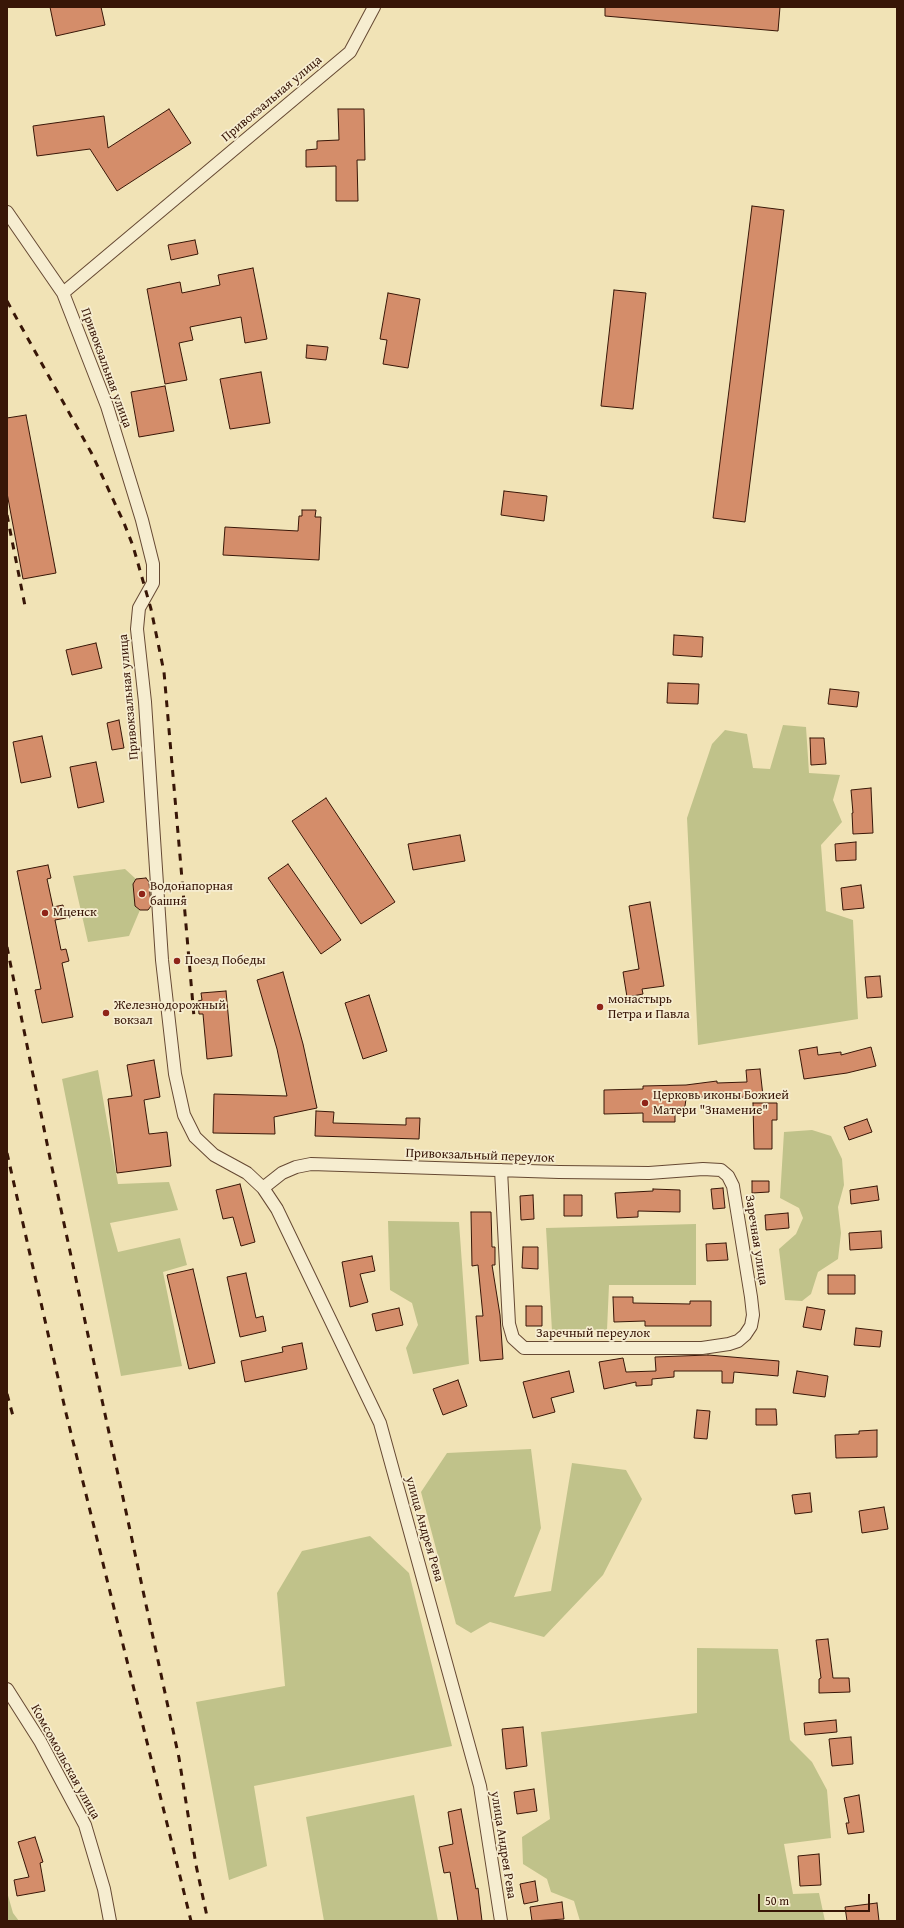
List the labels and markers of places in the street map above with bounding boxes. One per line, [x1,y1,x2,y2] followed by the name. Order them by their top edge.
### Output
[150,879,233,910] place label: Водонапорная башня
[137,889,147,899] marker: Водонапорная башня
[53,905,97,921] place label: Мценск
[40,908,50,918] marker: Мценск
[185,953,266,969] place label: Поезд Победы
[172,956,182,966] marker: Поезд Победы
[608,992,690,1023] place label: монастырь Петра и Павла
[114,998,226,1029] place label: Железнодорожный вокзал
[595,1002,605,1012] marker: монастырь Петра и Павла
[101,1008,111,1018] marker: Железнодорожный вокзал
[653,1088,789,1119] place label: Церковь иконы Божией Матери "Знамение"
[640,1098,650,1108] marker: Церковь иконы Божией Матери "Знамение"

